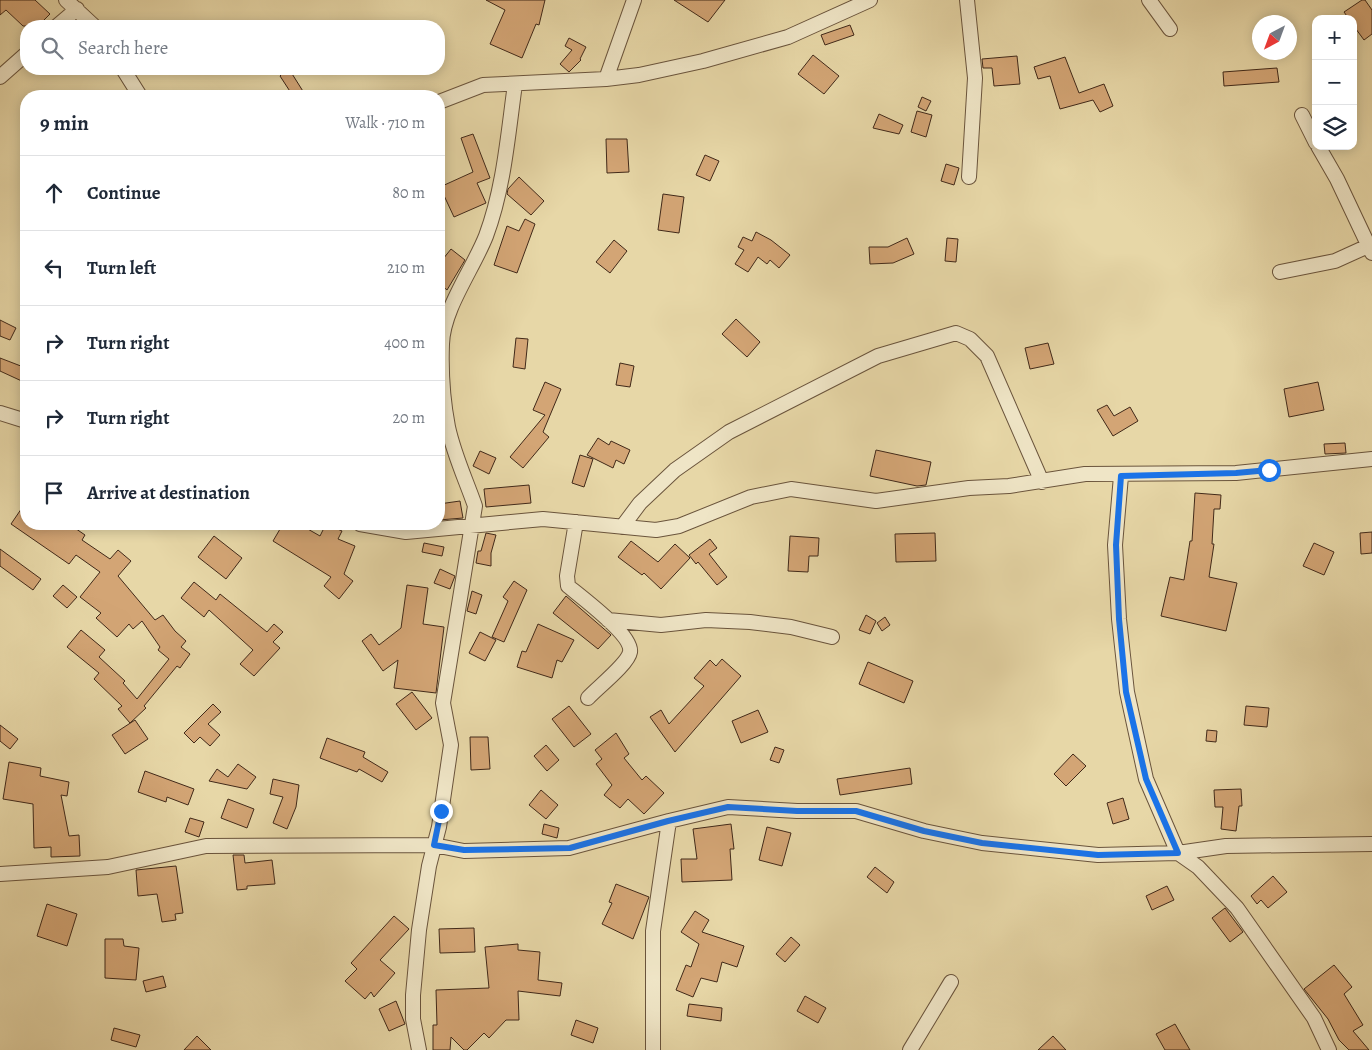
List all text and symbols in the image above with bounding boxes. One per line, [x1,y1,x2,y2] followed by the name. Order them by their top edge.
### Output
[1252,15,1297,60] north arrow
[1312,15,1357,150] map controls
[1312,15,1357,60] button: +
[20,20,445,75] search box
[38,34,66,62] icon: search
[78,35,168,61] text: Search here
[1312,60,1357,105] button: −
[1312,105,1357,150] button: layers
[40,109,89,137] text: 9 min
[345,112,425,134] text: Walk · 710 m
[40,179,68,207] icon: ahead
[87,180,161,206] text: Continue
[392,182,425,204] text: 80 m
[40,254,68,282] icon: left
[87,255,156,281] text: Turn left
[387,257,425,279] text: 210 m
[40,329,68,357] icon: right
[87,330,169,356] text: Turn right
[384,332,425,354] text: 400 m
[40,404,68,432] icon: right
[87,405,169,431] text: Turn right
[392,407,425,429] text: 20 m
[1258,459,1281,482] route start
[40,479,68,507] icon: arrive
[87,480,250,506] text: Arrive at destination
[430,800,453,823] route end

